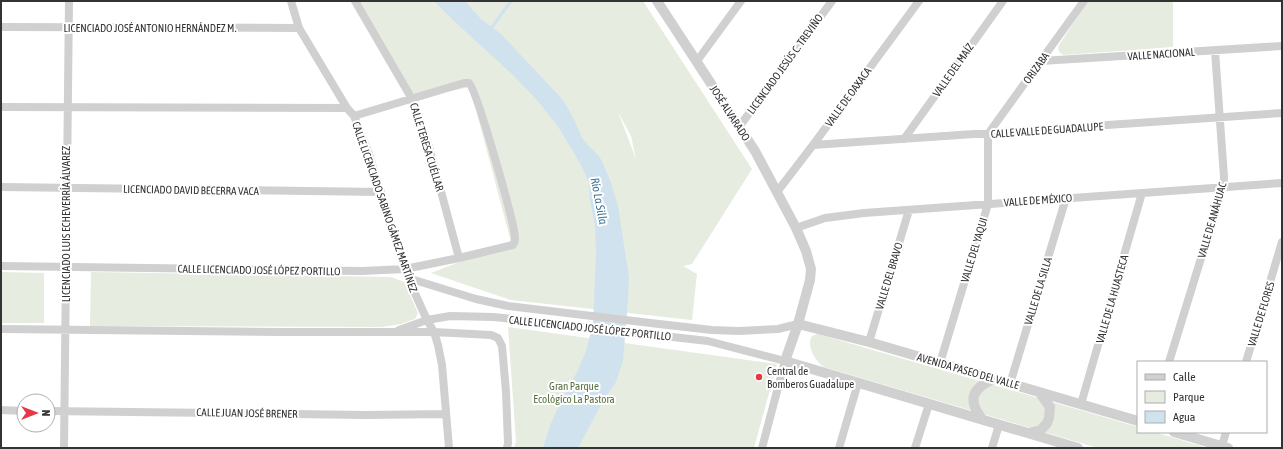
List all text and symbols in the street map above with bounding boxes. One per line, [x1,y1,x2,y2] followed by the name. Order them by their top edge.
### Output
[745,12,825,116] street label: LICENCIADO JESÚS C. TREVIÑO
[64,22,236,34] street label: LICENCIADO JOSÉ ANTONIO HERNÁNDEZ M.
[930,41,976,99] street label: VALLE DEL MAÍZ
[1127,46,1196,62] street label: VALLE NACIONAL
[1021,50,1052,86] street label: ORIZABA
[823,65,874,129] street label: VALLE DE OAXACA
[708,83,752,143] street label: JOSÉ ALVARADO
[408,101,446,193] street label: CALLE TERESA CUÉLLAR
[350,120,420,294] street label: CALLE LICENCIADO SABINO GÁMEZ MARTÍNEZ
[990,120,1104,140] street label: CALLE VALLE DE GUADALUPE
[60,146,72,302] street label: LICENCIADO LUIS ECHEVERRÍA ÁLVAREZ
[588,176,610,226] water label: Río La Silla
[1195,181,1229,259] street label: VALLE DE ANÁHUAC
[123,183,260,197] street label: LICENCIADO DAVID BECERRA VACA
[1003,192,1073,208] street label: VALLE DE MÉXICO
[958,216,990,284] street label: VALLE DEL YAQUI
[873,241,905,311] street label: VALLE DEL BRAVO
[1094,253,1131,345] street label: VALLE DE LA HUASTECA
[1022,255,1054,326] street label: VALLE DE LA SILLA
[177,263,341,277] street label: CALLE LICENCIADO JOSÉ LÓPEZ PORTILLO
[1245,280,1277,348] street label: VALLE DE FLORES
[508,314,672,342] street label: CALLE LICENCIADO JOSÉ LÓPEZ PORTILLO
[916,351,1021,391] street label: AVENIDA PASEO DEL VALLE
[1137,361,1267,433] legend
[767,365,854,390] place label: Central de Bomberos Guadalupe
[1173,370,1196,384] text: Calle
[754,372,764,382] marker: Central de Bomberos Guadalupe
[533,380,615,405] park label: Gran Parque Ecológico La Pastora
[1173,390,1205,404] text: Parque
[16,393,56,433] north arrow
[196,406,298,420] street label: CALLE JUAN JOSÉ BRENER
[40,410,52,416] text: N
[1173,410,1195,424] text: Agua

